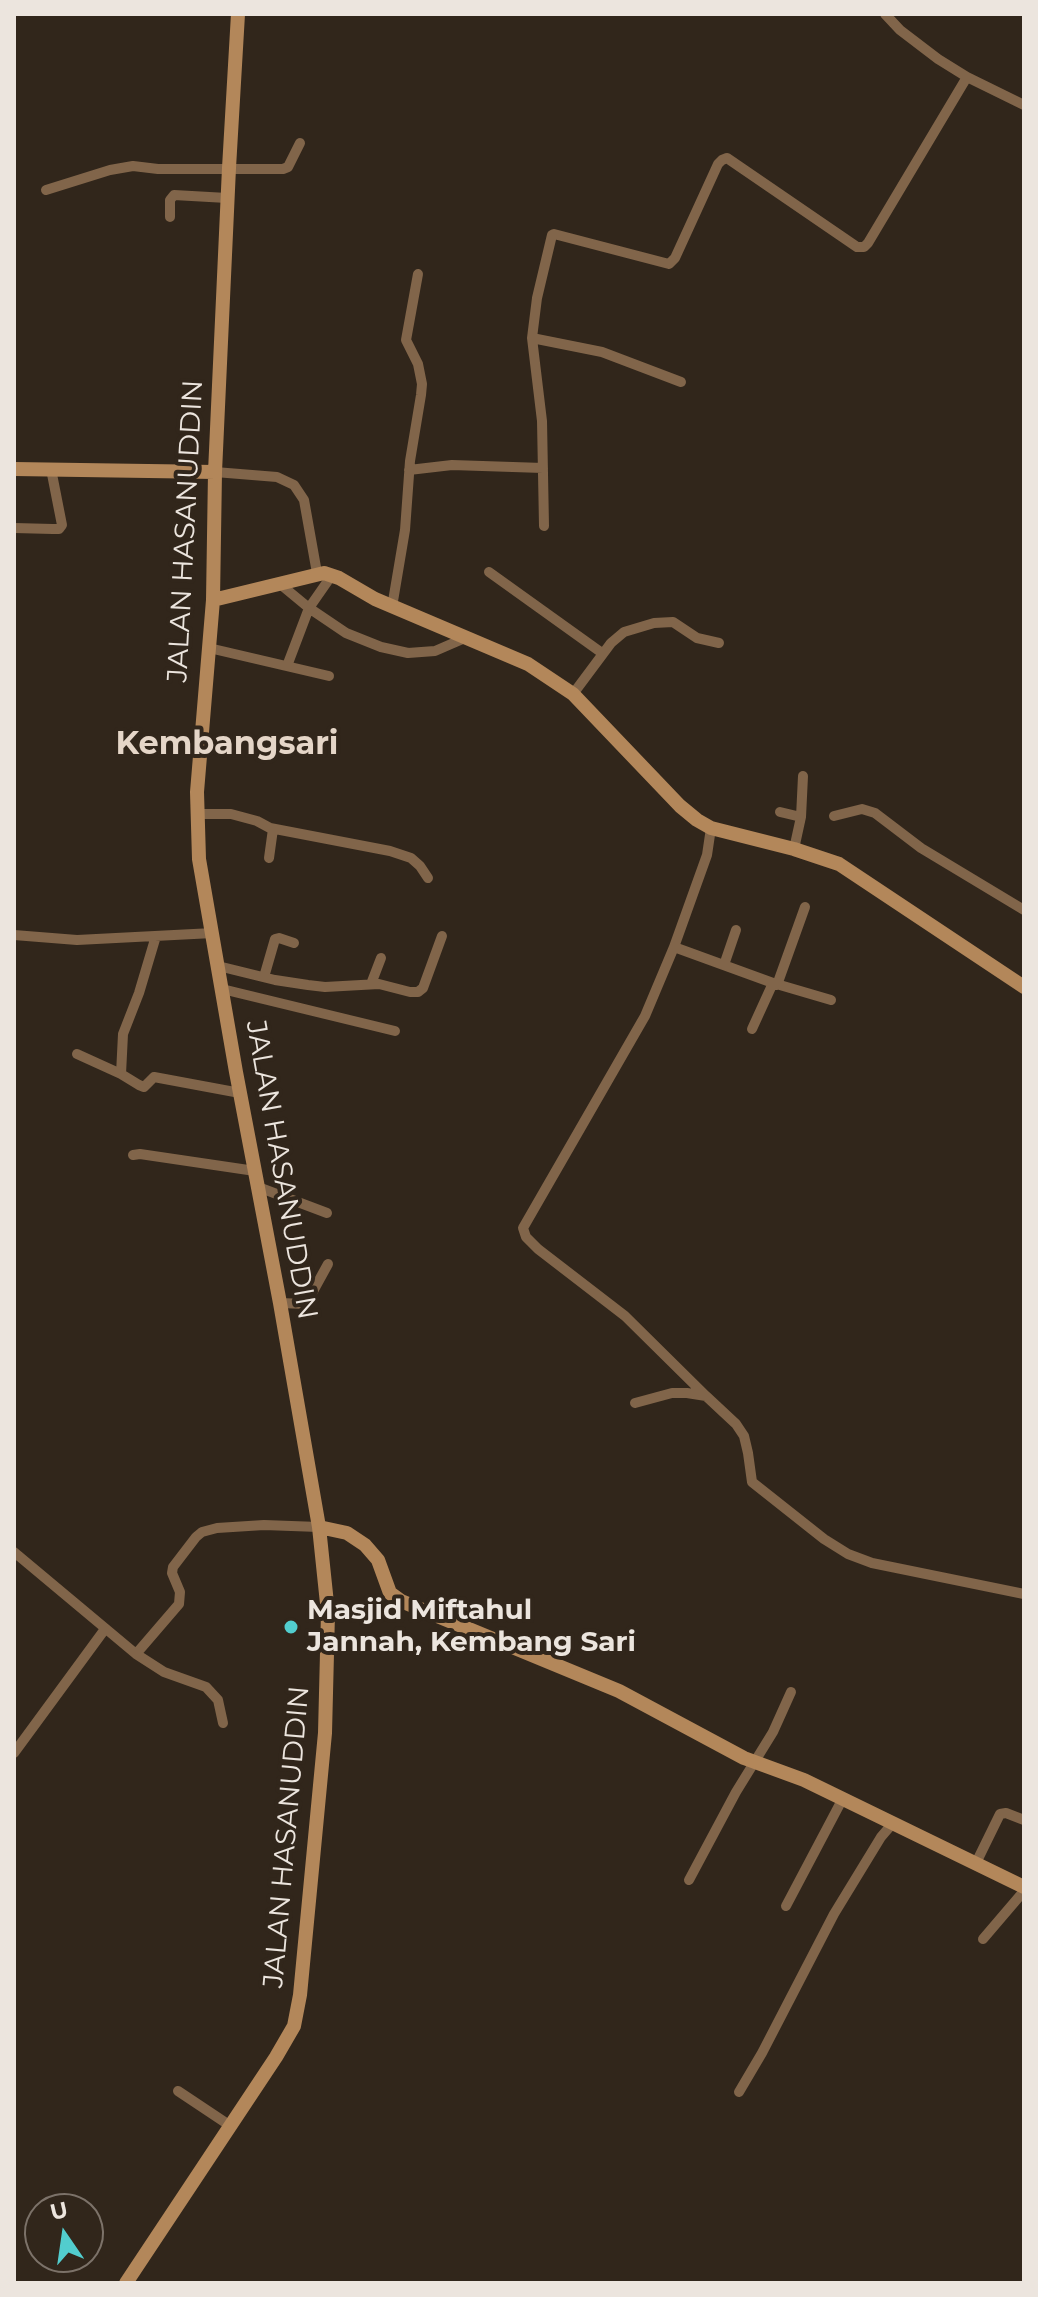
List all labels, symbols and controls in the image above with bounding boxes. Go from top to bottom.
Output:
street label: JALAN HASANUDDIN [161,379,211,683]
district label: Kembangsari [116,726,338,764]
street label: JALAN HASANUDDIN [238,1018,324,1322]
place label: Masjid Miftahul Jannah, Kembang Sari [307,1594,636,1660]
marker: Masjid Miftahul Jannah, Kembang Sari [282,1618,300,1636]
street label: JALAN HASANUDDIN [257,1685,317,1989]
north arrow [24,2193,104,2273]
text: U [47,2196,70,2226]

